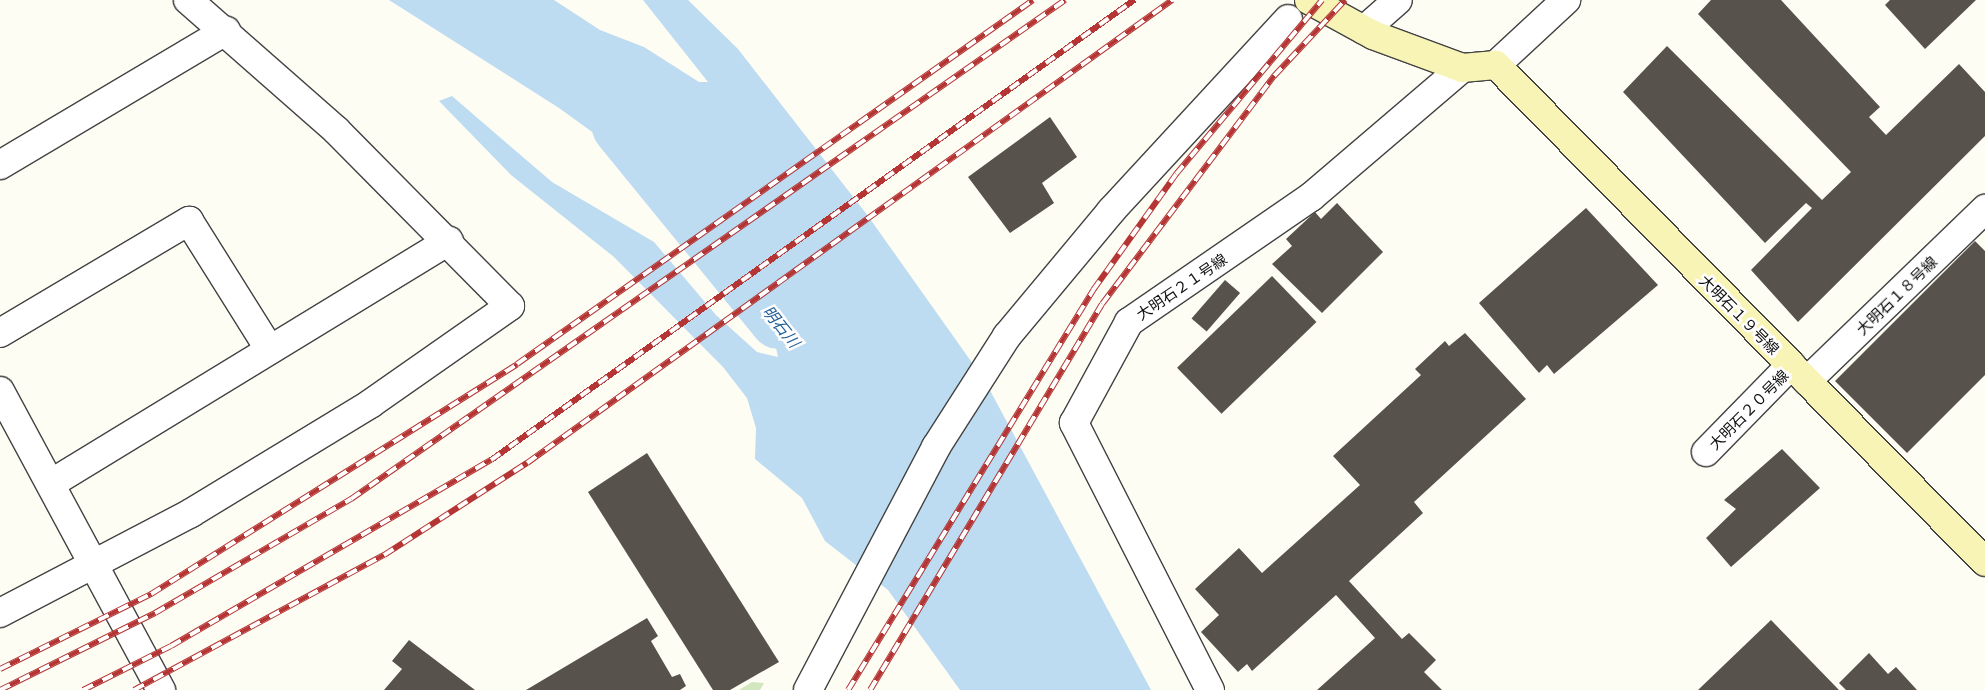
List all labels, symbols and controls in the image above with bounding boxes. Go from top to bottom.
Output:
street label: 大明石２１号線 [1132,249,1230,323]
street label: 大明石１８号線 [1852,252,1940,338]
street label: 大明石１９号線 [1697,271,1783,357]
water label: 明石川 [759,301,805,351]
street label: 大明石２０号線 [1705,366,1791,452]

